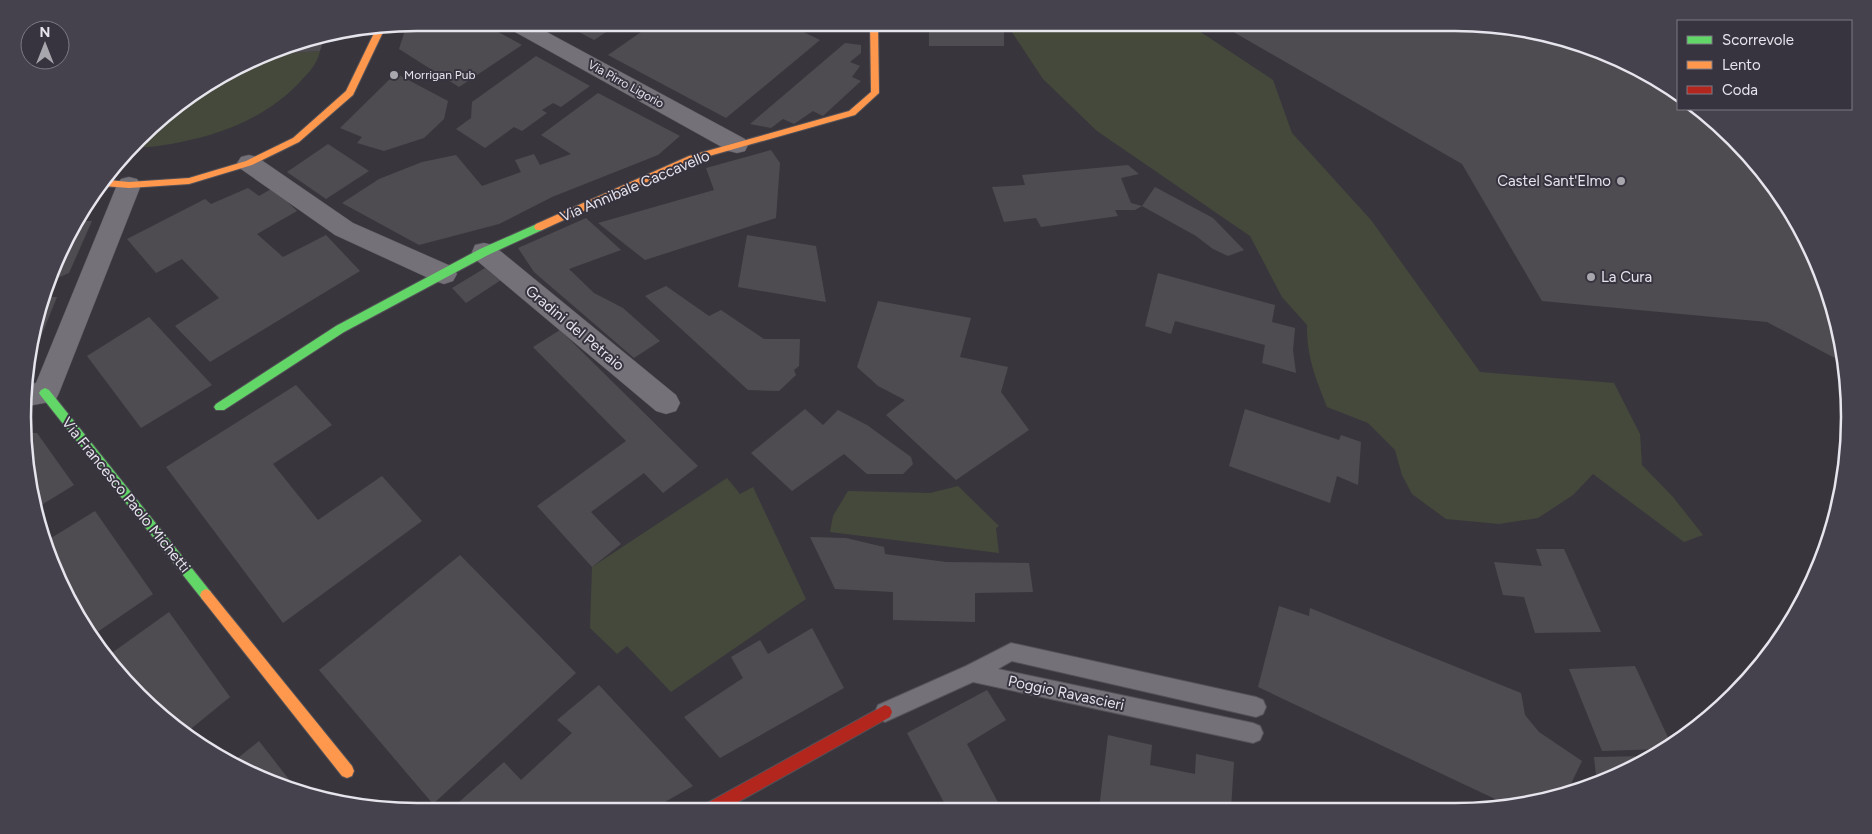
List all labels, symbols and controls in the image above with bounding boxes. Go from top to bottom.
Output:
north arrow [20,20,70,70]
legend [1677,20,1852,110]
text: N [40,24,50,41]
text: Scorrevole [1722,31,1794,49]
text: Lento [1722,56,1761,74]
street label: Via Pirro Ligorio [586,57,667,111]
place label: Morrigan Pub [404,68,475,82]
marker: Morrigan Pub [388,69,400,81]
text: Coda [1722,81,1758,99]
street label: Via Annibale Caccavello [558,146,713,226]
place label: Castel Sant'Elmo [1497,172,1611,190]
marker: Castel Sant'Elmo [1615,175,1627,187]
place label: La Cura [1601,268,1652,286]
marker: La Cura [1585,271,1597,283]
street label: Gradini del Petraio [522,281,628,375]
street label: Via Francesco Paolo Michetti [58,414,194,576]
street label: Poggio Ravascieri [1006,672,1126,714]

